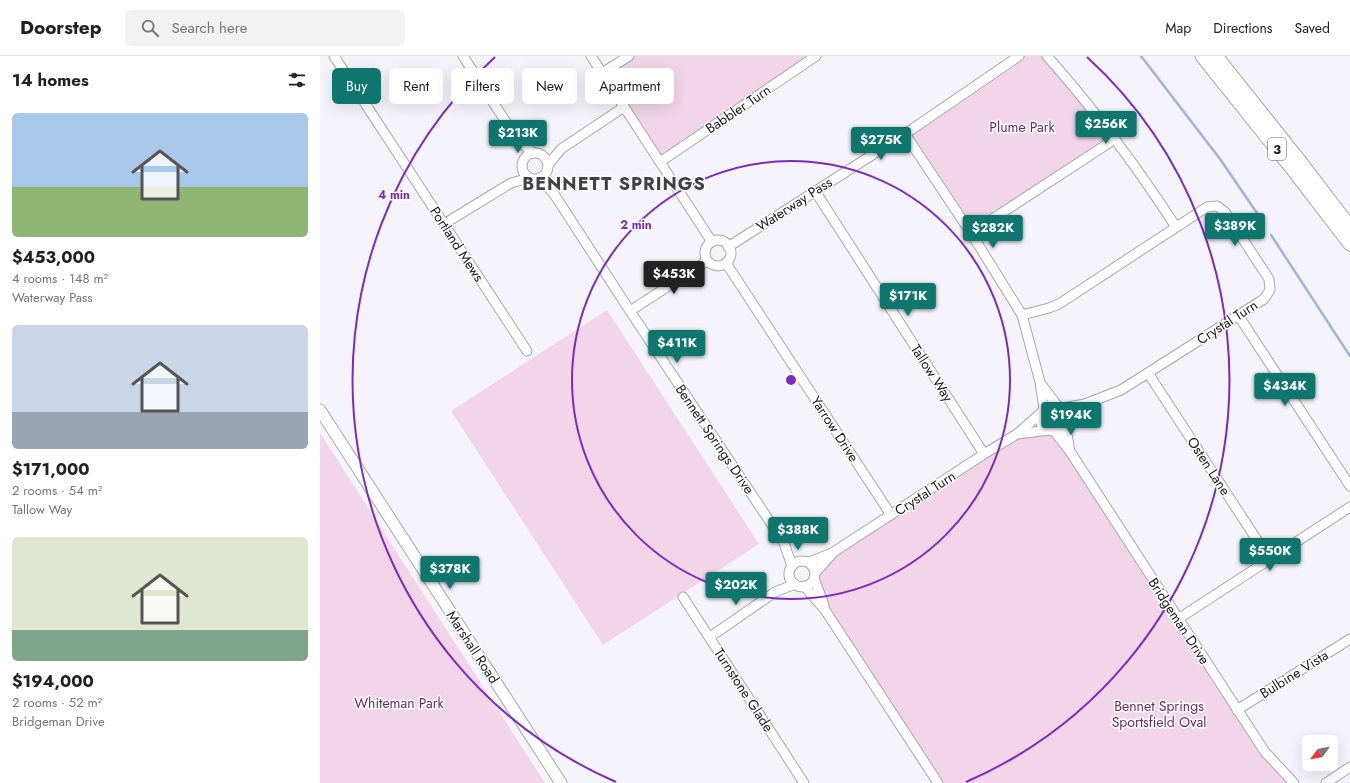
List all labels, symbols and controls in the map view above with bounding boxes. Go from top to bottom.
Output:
search box [125,10,405,46]
text: Doorstep [20,14,101,41]
icon: search [139,17,161,39]
text: Search here [171,17,247,39]
text: Map [1165,18,1191,38]
text: Directions [1213,18,1273,38]
text: Saved [1295,18,1330,38]
text: 14 homes [12,68,89,92]
chip: Buy [332,68,381,104]
chip: Rent [389,68,443,104]
chip: Filters [451,68,514,104]
chip: New [522,68,577,104]
chip: Apartment [585,68,674,104]
icon: filters [286,69,308,91]
street label: Babbler Turn [701,80,775,138]
pin: $256K [1078,111,1134,145]
text: $256K [1085,114,1127,133]
park label: Plume Park [989,117,1056,137]
pin: $213K [490,120,546,154]
text: $213K [498,123,538,142]
pin: $275K [853,127,909,161]
text: $275K [860,130,902,149]
road number: 3 [1268,138,1286,160]
icon: home [124,139,196,211]
district label: BENNETT SPRINGS [522,171,706,197]
street label: Waterway Pass [752,172,836,236]
text: 4 min [378,186,410,204]
street label: Portland Mews [425,202,489,286]
pin: $389K [1207,213,1263,247]
pin: $282K [965,215,1021,249]
text: 2 min [620,216,652,234]
text: $389K [1214,216,1256,235]
text: $282K [972,218,1014,237]
text: $453,000 [12,245,95,269]
pin: $453K [646,261,702,295]
text: $453K [653,264,695,283]
text: 4 rooms · 148 m² [12,269,108,288]
pin: $171K [880,283,936,317]
text: $171K [889,286,927,305]
text: Waterway Pass [12,288,93,307]
street label: Crystal Turn [1193,295,1261,349]
pin: $411K [649,330,705,364]
text: $411K [657,333,697,352]
street label: Tallow Way [906,340,958,406]
icon: home [124,351,196,423]
centre of rings [784,373,798,387]
pin: $434K [1257,373,1313,407]
text: $434K [1263,376,1307,395]
street label: Bennett Springs Drive [671,380,759,498]
street label: Yarrow Drive [806,392,864,466]
pin: $194K [1043,402,1099,436]
text: $194K [1050,405,1092,424]
street label: Osten Lane [1183,433,1235,499]
text: $171,000 [12,457,89,481]
street label: Crystal Turn [891,466,959,520]
text: 2 rooms · 54 m² [12,481,102,500]
text: Tallow Way [12,500,72,519]
pin: $388K [770,517,826,551]
text: $388K [777,520,819,539]
pin: $550K [1242,538,1298,572]
text: $550K [1249,541,1291,560]
pin: $378K [422,556,478,590]
text: $378K [429,559,471,578]
icon: home [124,563,196,635]
pin: $202K [708,572,764,606]
street label: Bridgeman Drive [1143,574,1215,668]
text: $202K [715,575,757,594]
street label: Marshall Road [442,607,504,687]
street label: Turnstone Glade [709,644,779,736]
street label: Bulbine Vista [1256,645,1332,703]
text: $194,000 [12,669,94,693]
text: 2 rooms · 52 m² [12,693,102,712]
park label: Whiteman Park [354,693,445,713]
park label: Bennet Springs Sportsfield Oval [1112,696,1206,732]
text: Bridgeman Drive [12,712,105,731]
north arrow [1302,735,1338,771]
map controls [1302,735,1338,771]

